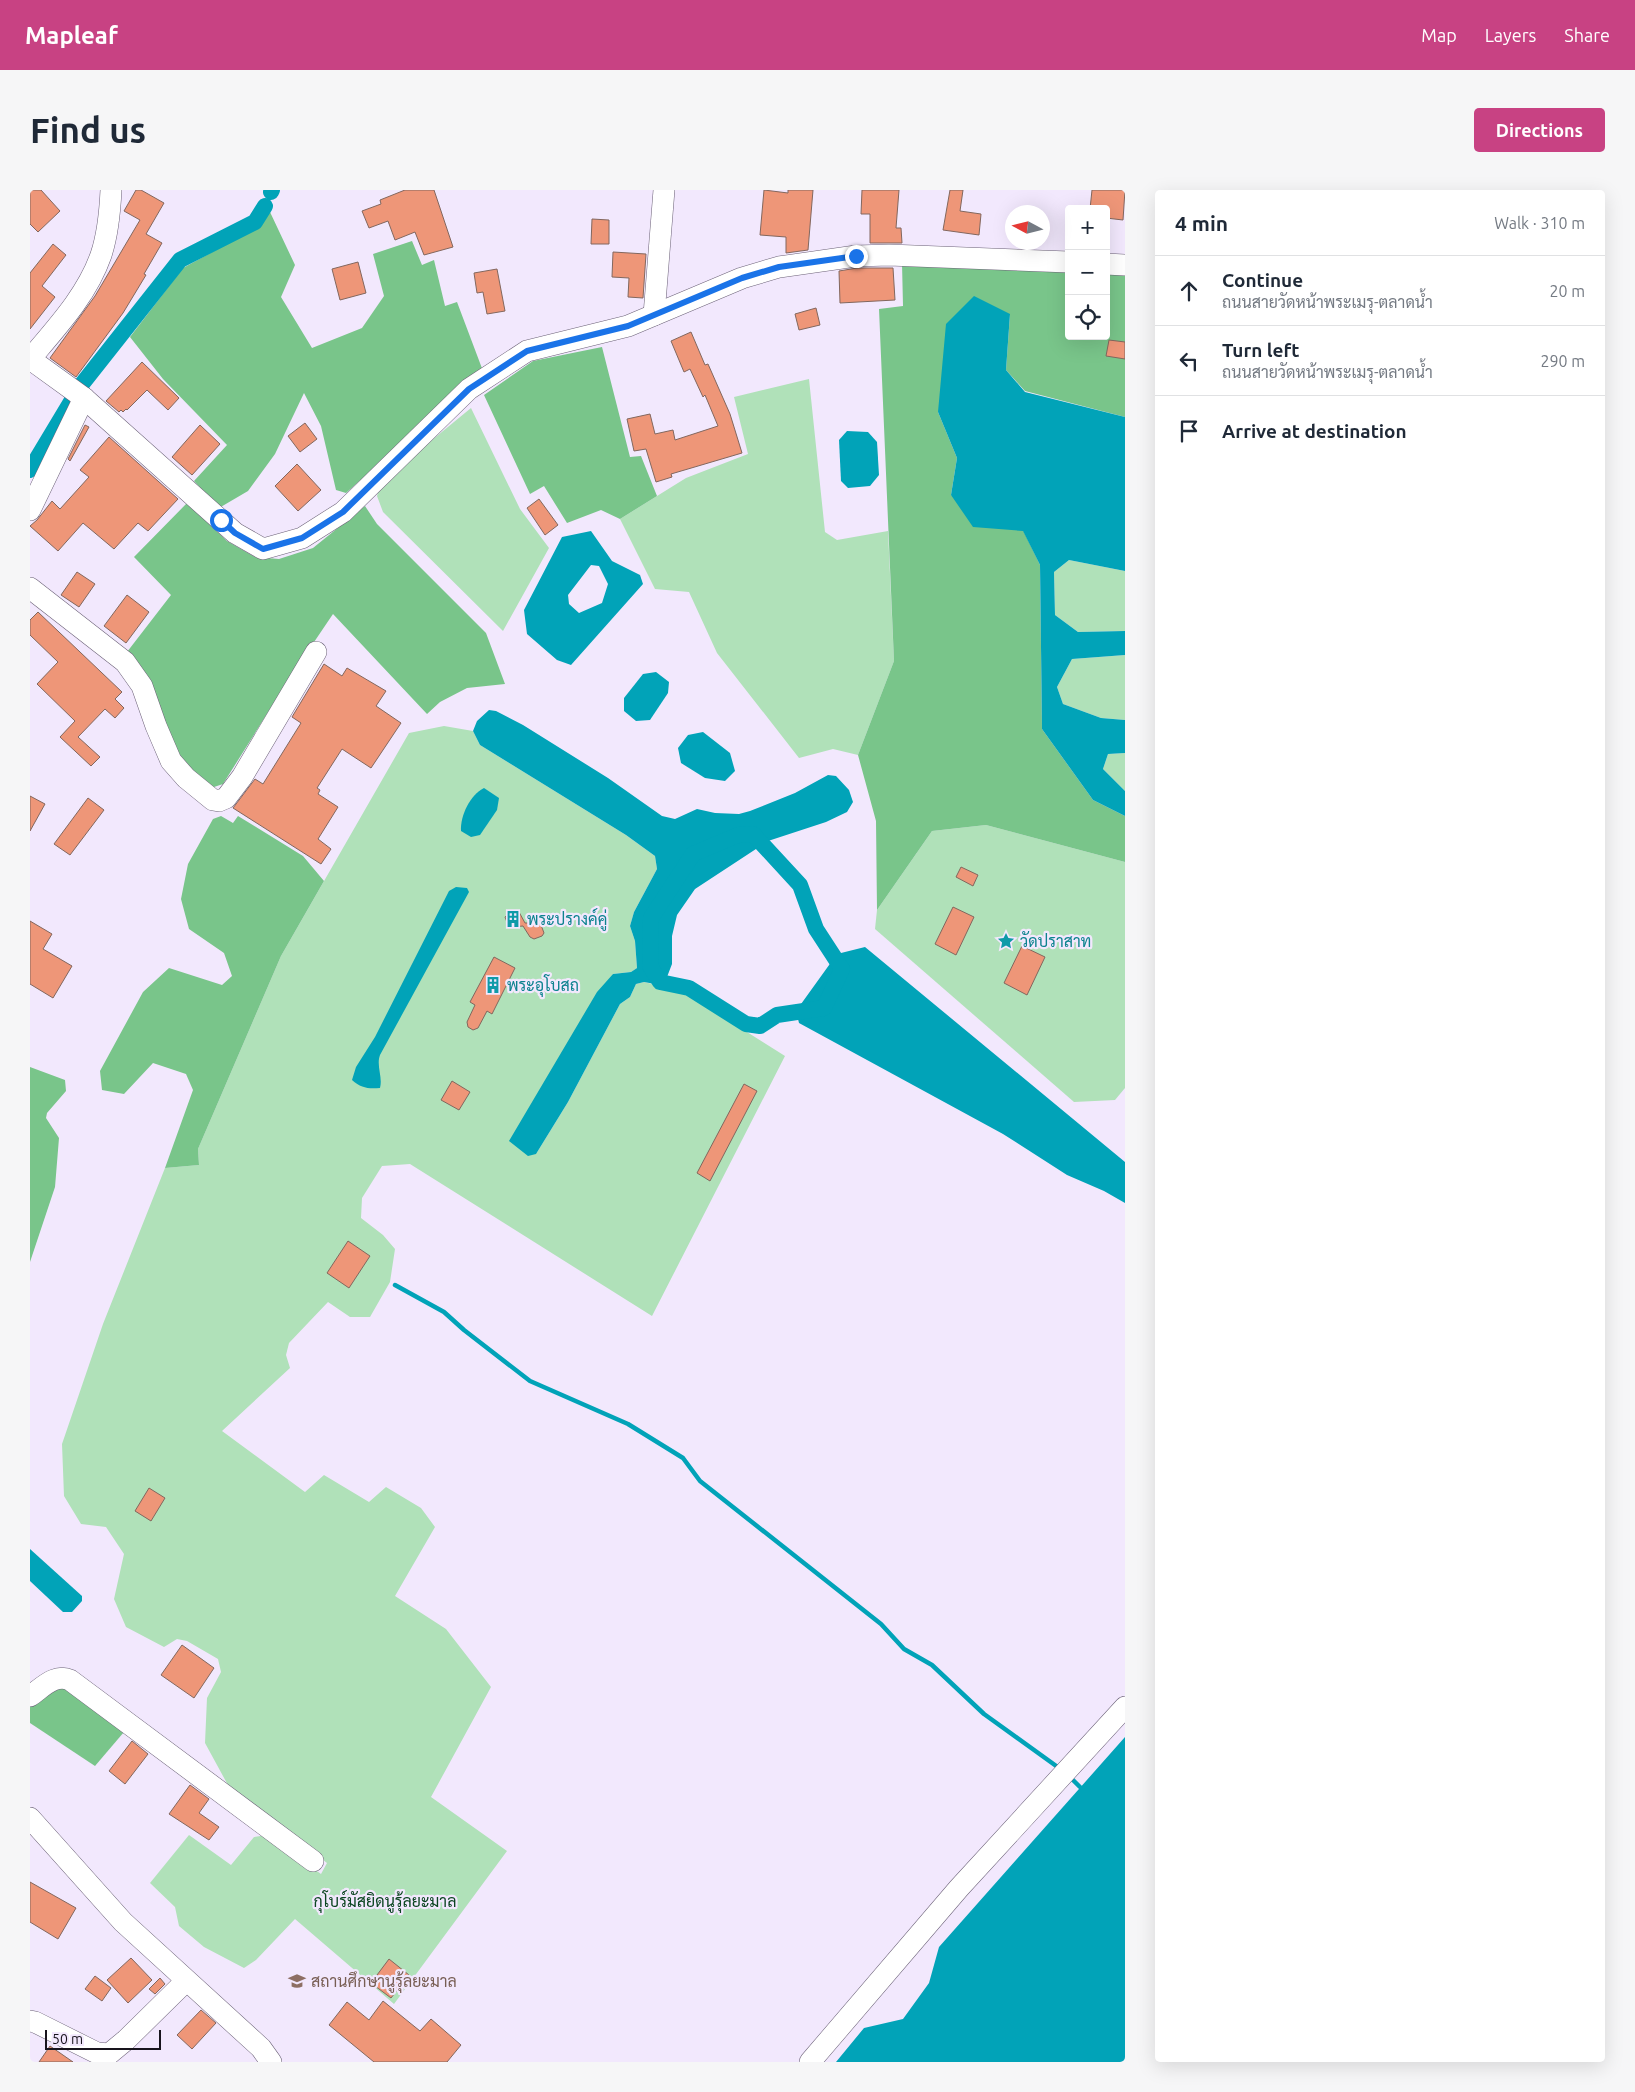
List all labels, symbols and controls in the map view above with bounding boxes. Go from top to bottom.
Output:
text: Mapleaf [25,22,118,49]
text: Map [1421,25,1457,45]
text: Layers [1485,25,1536,45]
text: Share [1564,25,1610,45]
button: Directions [1474,108,1605,152]
text: Find us [30,110,146,150]
north arrow [1005,205,1050,250]
map controls [1065,205,1110,340]
button: + [1065,205,1110,250]
text: 4 min [1175,211,1228,235]
text: Walk · 310 m [1494,214,1585,232]
route end [845,245,868,268]
button: − [1065,250,1110,295]
text: Continue [1222,269,1303,291]
icon: ahead [1175,277,1203,305]
text: 20 m [1549,282,1585,300]
text: ถนนสายวัดหน้าพระเมรุ-ตลาดน้ำ [1222,293,1433,311]
button: locate [1065,295,1110,340]
text: Turn left [1222,339,1300,361]
icon: left [1175,347,1203,375]
text: 290 m [1540,352,1585,370]
text: ถนนสายวัดหน้าพระเมรุ-ตลาดน้ำ [1222,363,1433,381]
icon: arrive [1175,417,1203,445]
text: Arrive at destination [1222,420,1407,442]
route start [210,509,233,532]
place label: พระปรางค์คู่ [527,907,607,931]
building icon: พระปรางค์คู่ [503,909,523,929]
place icon: วัดปราสาท [996,931,1016,951]
place label: วัดปราสาท [1020,931,1091,950]
place label: พระอุโบสถ [507,974,579,997]
building icon: พระอุโบสถ [483,975,503,995]
park label: กุโบร์มัสยิดนูรุ้ลยะมาล [314,1889,456,1913]
school or university icon: สถานศึกษานูรุ้ลยะมาล [287,1971,307,1991]
place label: สถานศึกษานูรุ้ลยะมาล [311,1971,457,1993]
scale bar [45,2027,161,2050]
text: 50 m [52,2031,83,2047]

